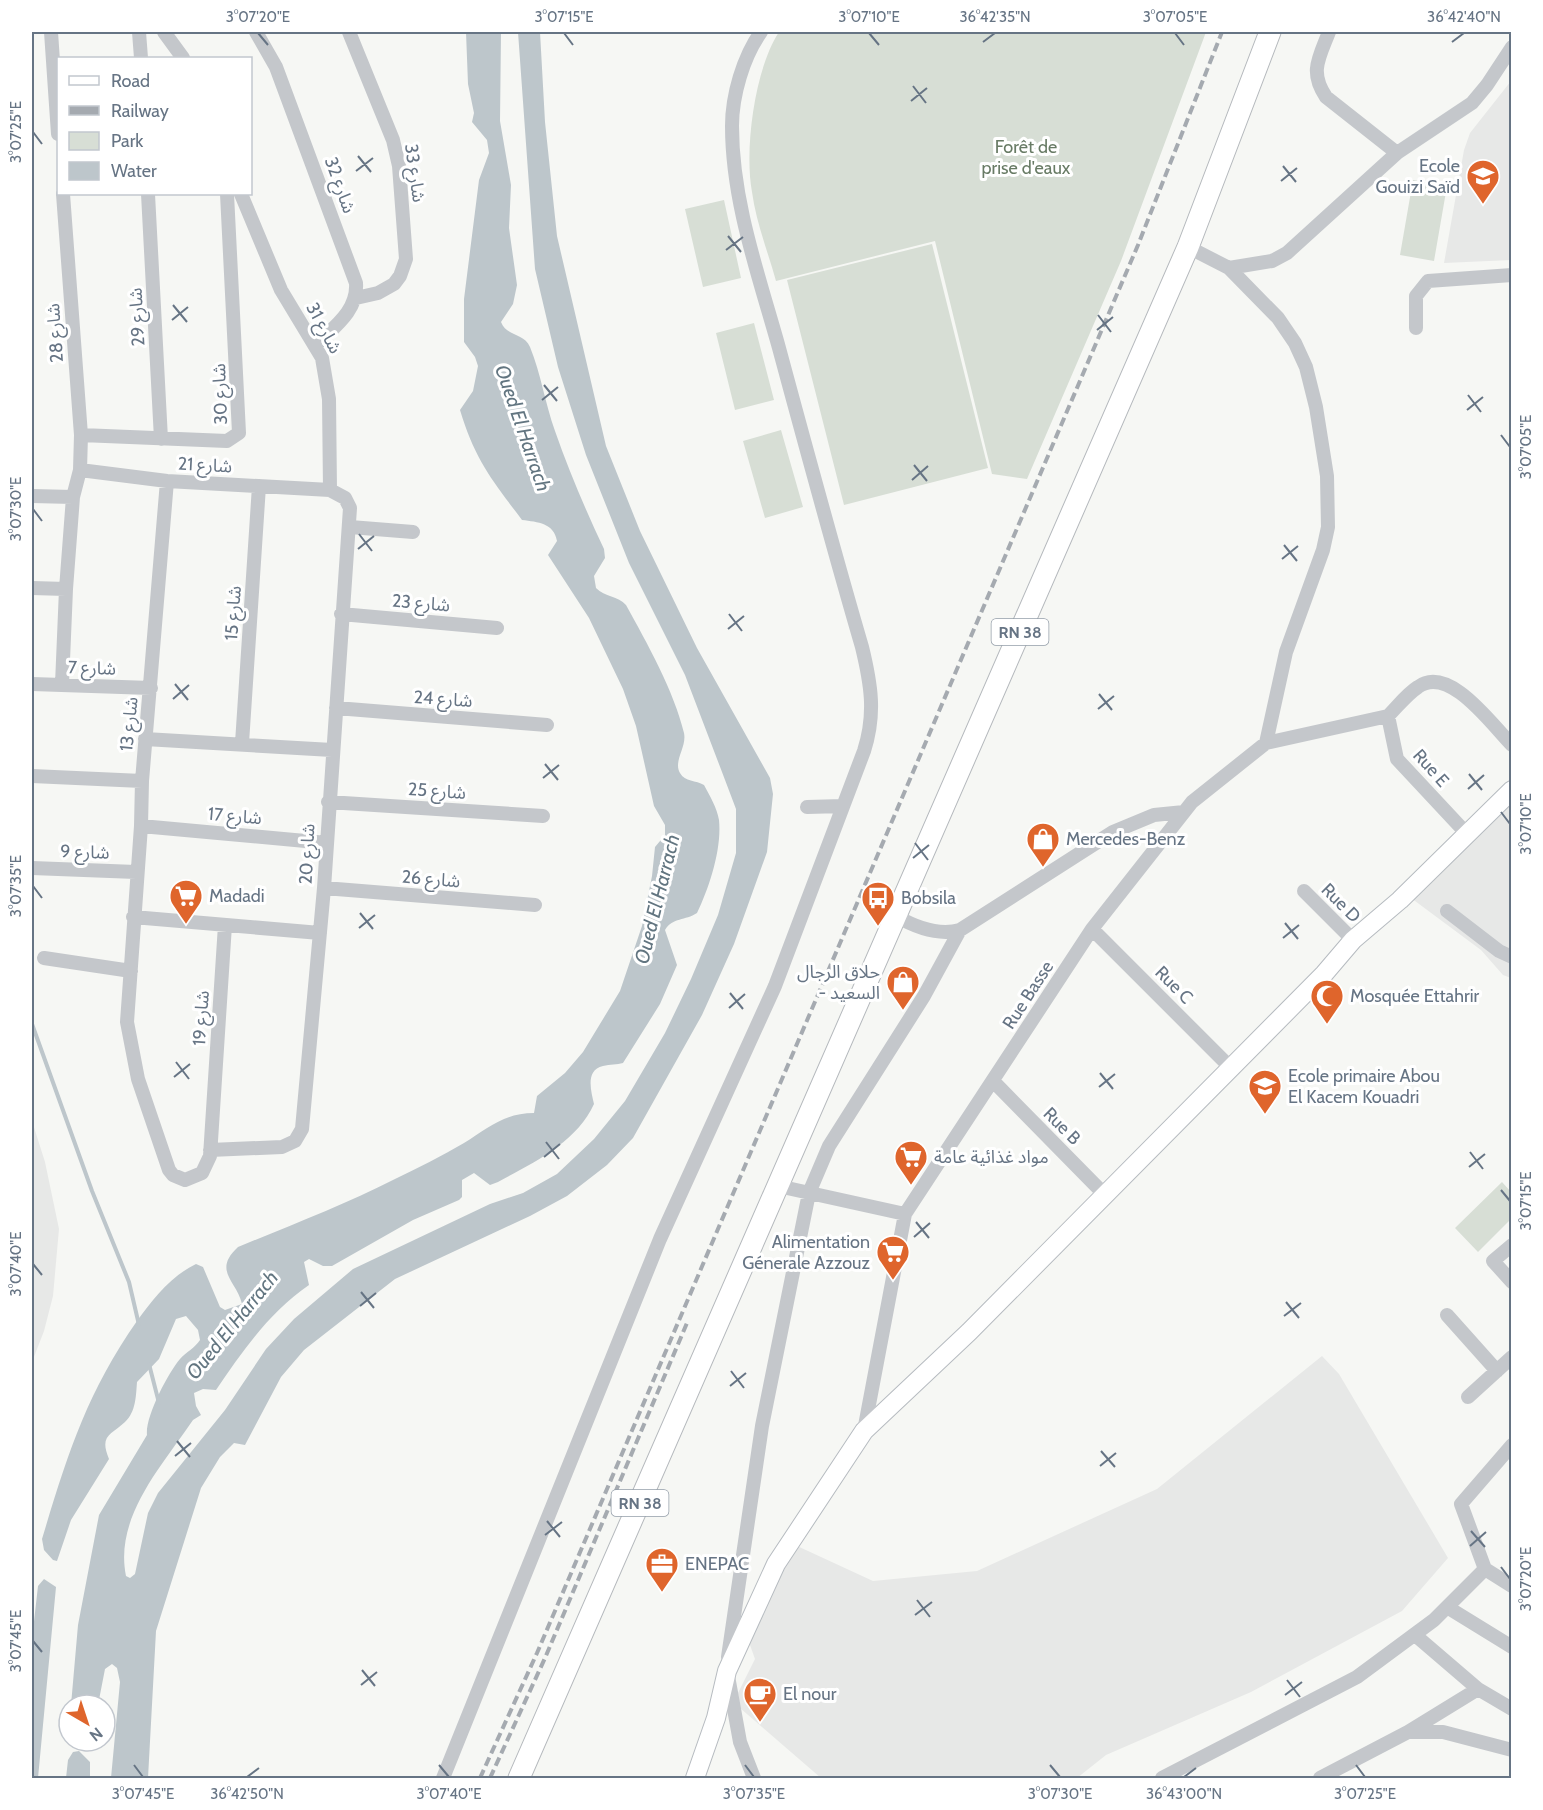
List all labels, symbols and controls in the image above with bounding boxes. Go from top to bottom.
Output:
text: 3°07'20"E [226,8,290,26]
text: 3°07'15"E [534,8,594,26]
text: 3°07'10"E [838,8,900,26]
text: 36°42'35"N [959,8,1031,26]
text: 3°07'05"E [1143,8,1207,26]
text: 36°42'40"N [1427,8,1501,26]
legend [57,57,252,195]
text: Road [111,70,150,92]
text: Railway [111,100,169,122]
text: 3°07'25"E [7,101,25,163]
text: Park [111,130,144,152]
park label: Forêt de prise d'eaux [982,136,1071,179]
street label: شارع 33 [397,142,430,204]
street label: شارع 32 [317,154,360,217]
place label: Ecole Gouizi Saïd [1376,155,1460,198]
school or university icon: Ecole Gouizi Saïd [1465,158,1501,205]
text: Water [111,160,157,182]
street label: شارع 29 [124,287,153,347]
street label: شارع 31 [299,299,347,359]
street label: شارع 28 [42,302,71,363]
water label: Oued El Harrach [490,362,556,494]
street label: شارع 30 [208,363,235,425]
text: 3°07'05"E [1517,415,1535,479]
street label: شارع 21 [177,453,233,480]
text: 3°07'30"E [7,477,25,541]
street label: شارع 15 [220,585,249,641]
street label: شارع 23 [391,590,451,619]
road number: RN 38 [992,619,1048,645]
street label: شارع 7 [67,656,116,683]
street label: شارع 24 [413,686,473,715]
street label: شارع 13 [115,696,146,753]
street label: Rue E [1408,745,1454,791]
street label: شارع 25 [407,778,467,807]
text: 3°07'10"E [1517,793,1535,855]
street label: شارع 17 [207,803,263,832]
shop icon: Mercedes-Benz [1025,821,1061,868]
street label: شارع 20 [294,823,323,885]
place label: Mercedes-Benz [1066,828,1186,850]
water label: Oued El Harrach [629,832,685,966]
street label: شارع 9 [60,840,110,867]
text: 3°07'35"E [7,855,25,917]
street label: شارع 26 [400,865,461,896]
supermarket icon: Madadi [168,878,204,925]
street label: Rue D [1317,879,1365,927]
bus stop icon: Bobsila [860,880,896,927]
place label: Madadi [209,885,265,907]
place label: Bobsila [901,887,956,909]
street label: Rue Basse [998,957,1058,1033]
place label: حلاق الرجال - السعيد [797,961,880,1004]
street label: Rue C [1151,962,1197,1008]
shop icon: حلاق الرجال - السعيد [885,964,921,1011]
mosque icon: Mosquée Ettahrir [1309,978,1345,1025]
place label: Mosquée Ettahrir [1350,985,1479,1007]
street label: شارع 19 [188,990,217,1047]
place label: Ecole primaire Abou El Kacem Kouadri [1288,1065,1440,1108]
school or university icon: Ecole primaire Abou El Kacem Kouadri [1247,1068,1283,1115]
street label: Rue B [1039,1103,1086,1150]
supermarket icon: مواد غذائية عامة [893,1139,929,1186]
place label: مواد غذائية عامة [934,1146,1049,1168]
text: 3°07'15"E [1517,1171,1535,1231]
place label: Alimentation Génerale Azzouz [742,1231,871,1274]
text: 3°07'40"E [7,1232,25,1296]
supermarket icon: Alimentation Génerale Azzouz [875,1234,911,1281]
water label: Oued El Harrach [181,1266,283,1384]
road number: RN 38 [612,1490,668,1516]
office icon: ENEPAC [644,1546,680,1593]
text: 3°07'20"E [1517,1547,1535,1611]
place label: ENEPAC [685,1553,749,1575]
text: 3°07'45"E [7,1610,25,1672]
cafe icon: El nour [742,1676,778,1723]
place label: El nour [783,1683,837,1705]
north arrow [57,1693,117,1753]
text: N [86,1723,106,1745]
text: 3°07'45"E [112,1785,174,1803]
text: 36°42'50"N [210,1785,284,1803]
text: 3°07'40"E [417,1785,481,1803]
text: 3°07'35"E [723,1785,785,1803]
text: 3°07'30"E [1028,1785,1092,1803]
text: 36°43'00"N [1146,1785,1222,1803]
text: 3°07'25"E [1334,1785,1396,1803]

